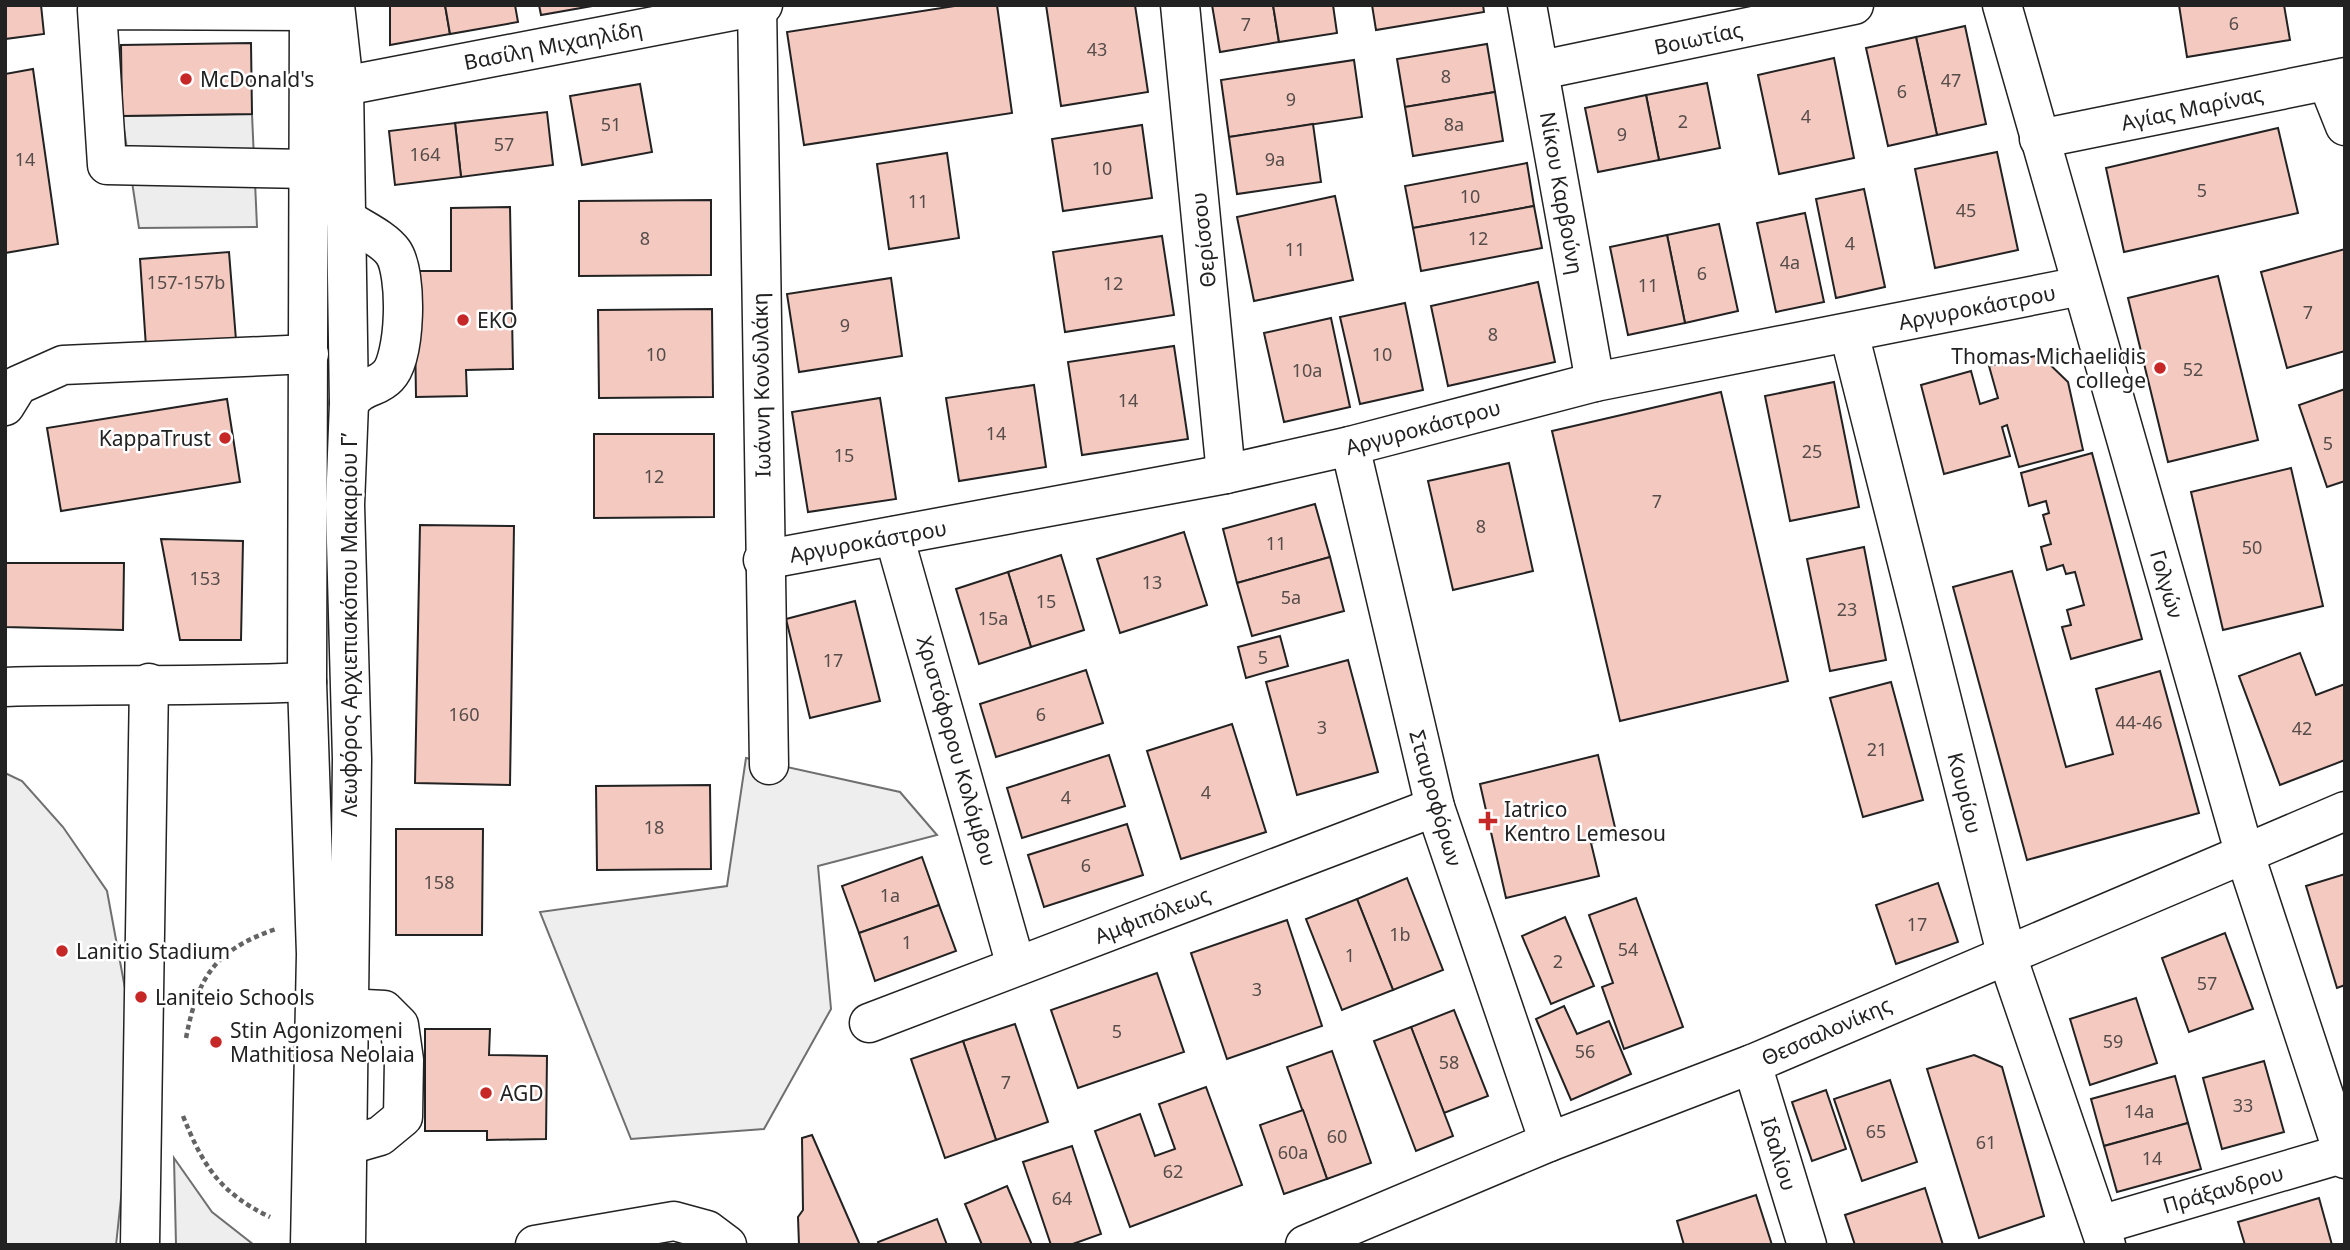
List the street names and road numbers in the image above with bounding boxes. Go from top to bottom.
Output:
street label: Βασίλη Μιχαηλίδη [461,14,645,76]
street label: Βοιωτίας [1651,15,1745,61]
street label: Αγίας Μαρίνας [2118,79,2266,137]
street label: Νίκου Καρβούνη [1534,109,1590,277]
street label: Θερίσσου [1184,191,1222,289]
street label: Αργυροκάστρου [1896,278,2058,336]
street label: Ιωάννη Κονδυλάκη [745,292,777,478]
street label: Αργυροκάστρου [1342,393,1504,461]
street label: Λεωφόρος Αρχιεπισκόπου Μακαρίου Γ’ [335,433,363,817]
street label: Αργυροκάστρου [787,513,949,569]
street label: Γολγών [2144,547,2190,621]
street label: Χριστόφορου Κολόμβου [911,633,1003,869]
street label: Σταυροφόρων [1403,727,1469,869]
street label: Κουρίου [1941,749,1989,837]
street label: Αμφιπόλεως [1090,880,1214,950]
street label: Θεσσαλονίκης [1757,990,1895,1072]
street label: Ιδαλίου [1755,1114,1803,1194]
street label: Πράξανδρου [2159,1158,2287,1220]

